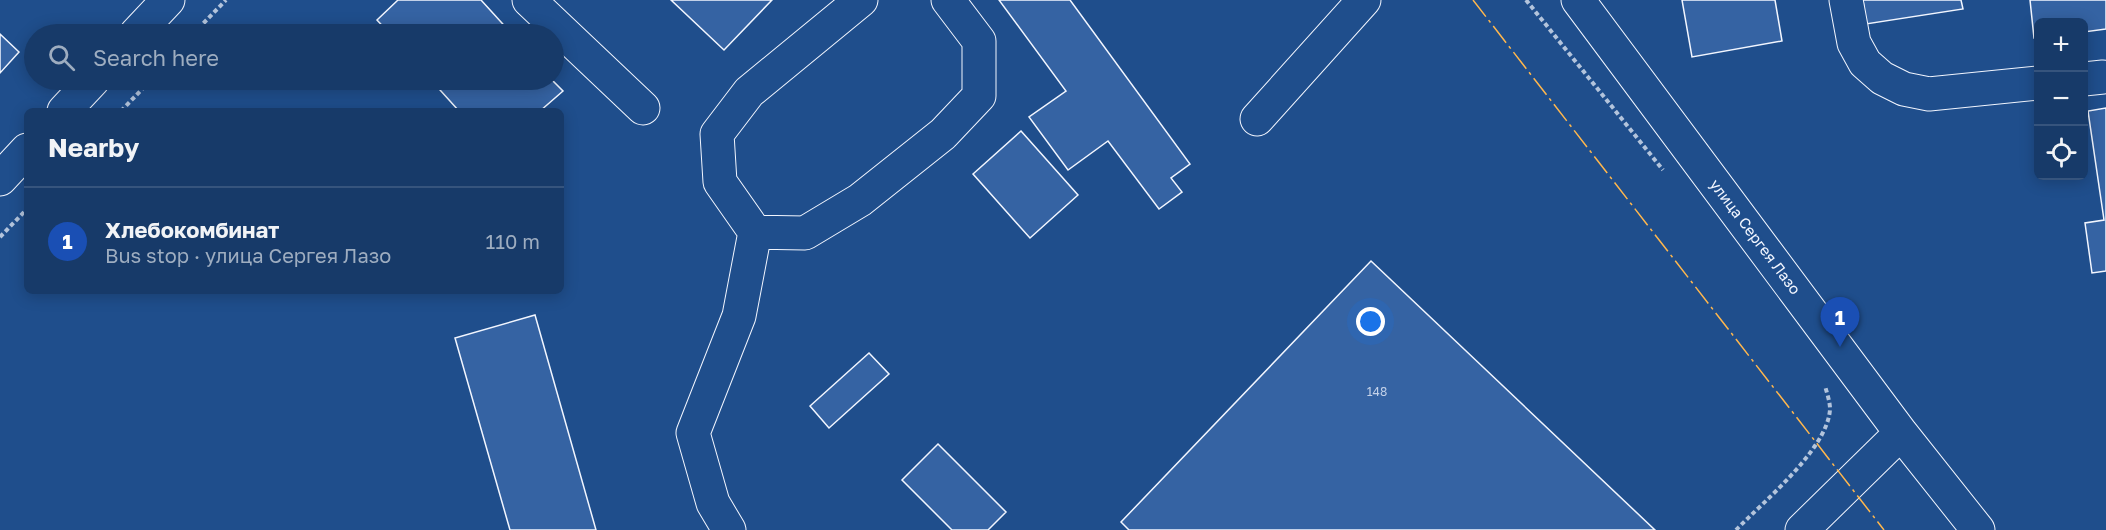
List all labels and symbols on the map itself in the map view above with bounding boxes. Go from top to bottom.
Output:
street label: улица Сергея Лазо [1707,175,1805,298]
pin: 1 [1820,298,1860,347]
your location [1356,307,1385,336]
house number: 148 [1367,384,1387,399]

